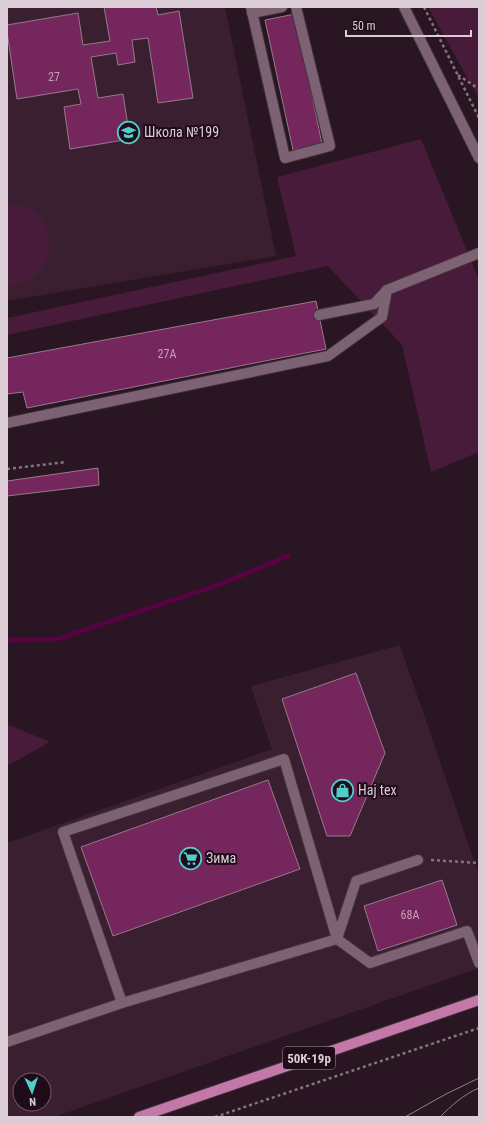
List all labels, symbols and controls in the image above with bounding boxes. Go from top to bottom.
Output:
scale bar [346,12,471,38]
text: 50 m [352,19,376,33]
house number: 27 [48,70,60,84]
school or university icon: Школа №199 [116,119,142,145]
place label: Школа №199 [144,124,219,140]
house number: 27А [158,347,176,361]
shop icon: Haj tex [330,777,356,803]
place label: Haj tex [358,782,397,798]
supermarket icon: Зима [177,845,203,871]
place label: Зима [206,850,236,866]
house number: 68А [401,908,419,922]
road number: 50К-19р [283,1047,335,1069]
north arrow [12,1072,52,1112]
text: N [29,1095,36,1108]

